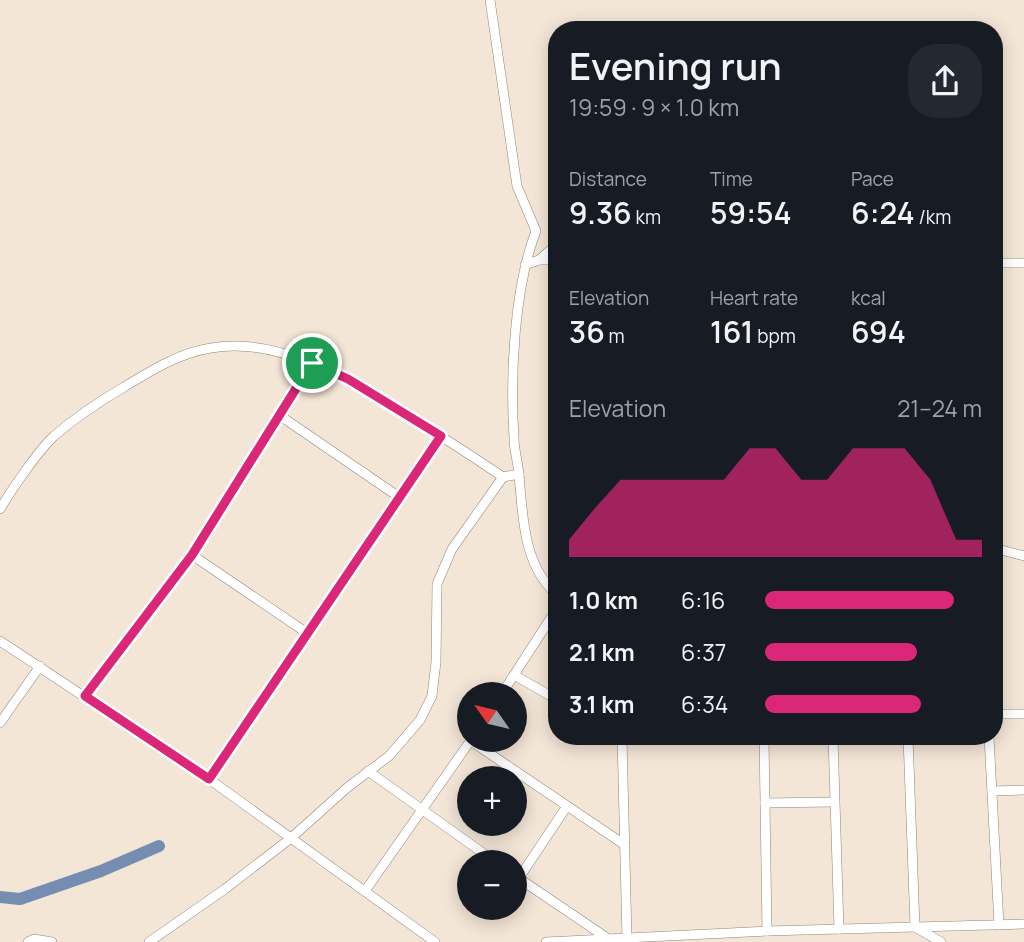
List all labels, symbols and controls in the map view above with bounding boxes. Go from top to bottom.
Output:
text: Evening run [569,39,782,91]
button: share [908,44,982,118]
text: 19:59 · 9 × 1.0 km [569,91,739,123]
text: Distance [569,166,647,192]
text: Time [710,166,753,192]
text: Pace [851,166,894,192]
text: 9.36 [569,192,632,233]
text: 59:54 [710,192,792,233]
text: 6:24 [851,192,915,233]
text: km [632,204,661,230]
text: /km [915,204,951,230]
text: Elevation [569,285,649,311]
text: Heart rate [710,285,798,311]
text: kcal [851,285,886,311]
text: 36 [569,311,605,352]
text: 161 [710,311,754,352]
text: 694 [851,311,906,352]
text: m [605,323,625,349]
text: bpm [754,323,796,349]
pin [282,333,342,393]
icon: arrive [293,344,331,382]
text: Elevation [569,392,666,424]
text: 21–24 m [897,392,982,424]
text: 1.0 km [569,584,638,616]
text: 6:16 [681,584,725,616]
text: 2.1 km [569,636,635,668]
text: 6:37 [681,636,726,668]
north arrow [457,682,527,752]
map controls [457,682,527,920]
text: 3.1 km [569,688,634,720]
text: 6:34 [681,688,728,720]
button: + [457,766,527,836]
button: − [457,850,527,920]

